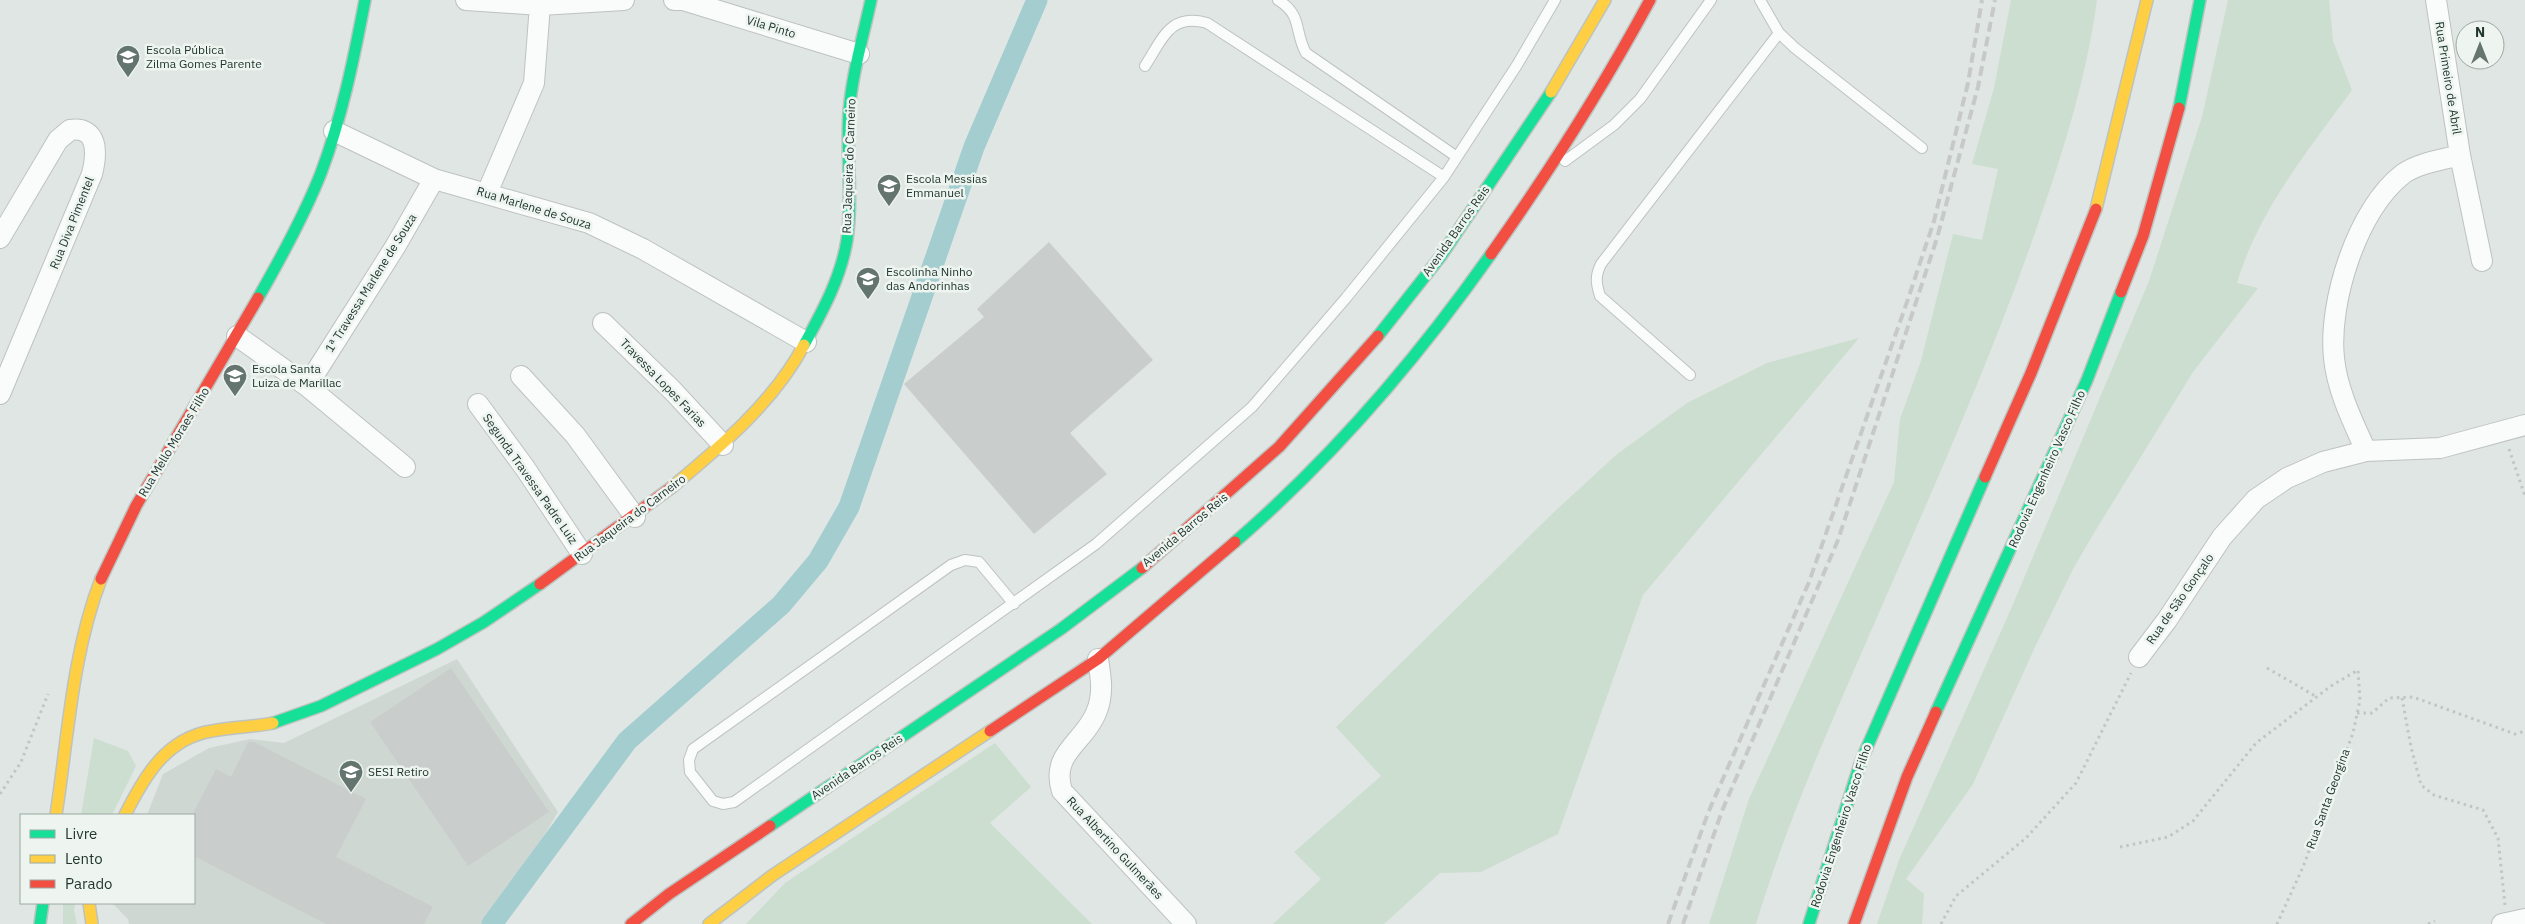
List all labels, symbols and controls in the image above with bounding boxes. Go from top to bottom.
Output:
street label: Vila Pinto [745,12,798,41]
street label: Rua Primeiro de Abril [2432,20,2465,135]
north arrow [2455,20,2505,70]
text: N [2475,23,2485,41]
place label: Escola Pública Zilma Gomes Parente [146,42,262,71]
school or university icon: Escola Pública Zilma Gomes Parente [115,44,141,78]
street label: Rua Jaqueira do Carneiro [839,98,858,234]
place label: Escola Messias Emmanuel [906,171,987,200]
school or university icon: Escola Messias Emmanuel [876,173,902,207]
street label: Rua Diva Pimentel [46,175,97,271]
street label: Avenida Barros Reis [1419,182,1493,279]
street label: Rua Marlene de Souza [475,183,594,232]
street label: 1ª Travessa Marlene de Souza [322,210,420,355]
place label: Escolinha Ninho das Andorinhas [886,264,973,293]
school or university icon: Escolinha Ninho das Andorinhas [855,266,881,300]
street label: Travessa Lopes Farias [617,335,710,430]
place label: Escola Santa Luiza de Marillac [252,361,341,390]
school or university icon: Escola Santa Luiza de Marillac [222,363,248,397]
street label: Rua Mello Moraes Filho [135,384,212,499]
street label: Rodovia Engenheiro Vasco Filho [2005,387,2088,550]
street label: Segunda Travessa Padre Luiz [480,411,581,547]
street label: Rua Jaqueira do Carneiro [571,471,689,564]
street label: Avenida Barros Reis [1139,489,1231,570]
street label: Rua de São Gonçalo [2143,550,2217,647]
street label: Avenida Barros Reis [808,730,905,803]
street label: Rodovia Engenheiro Vasco Filho [1807,742,1874,909]
street label: Rua Santa Georgina [2302,746,2353,851]
school or university icon: SESI Retiro [338,759,364,793]
place label: SESI Retiro [368,764,429,779]
street label: Rua Albertino Gulmerães [1064,793,1167,902]
legend [20,814,195,904]
text: Livre [65,824,97,843]
text: Lento [65,849,103,868]
text: Parado [65,874,113,893]

